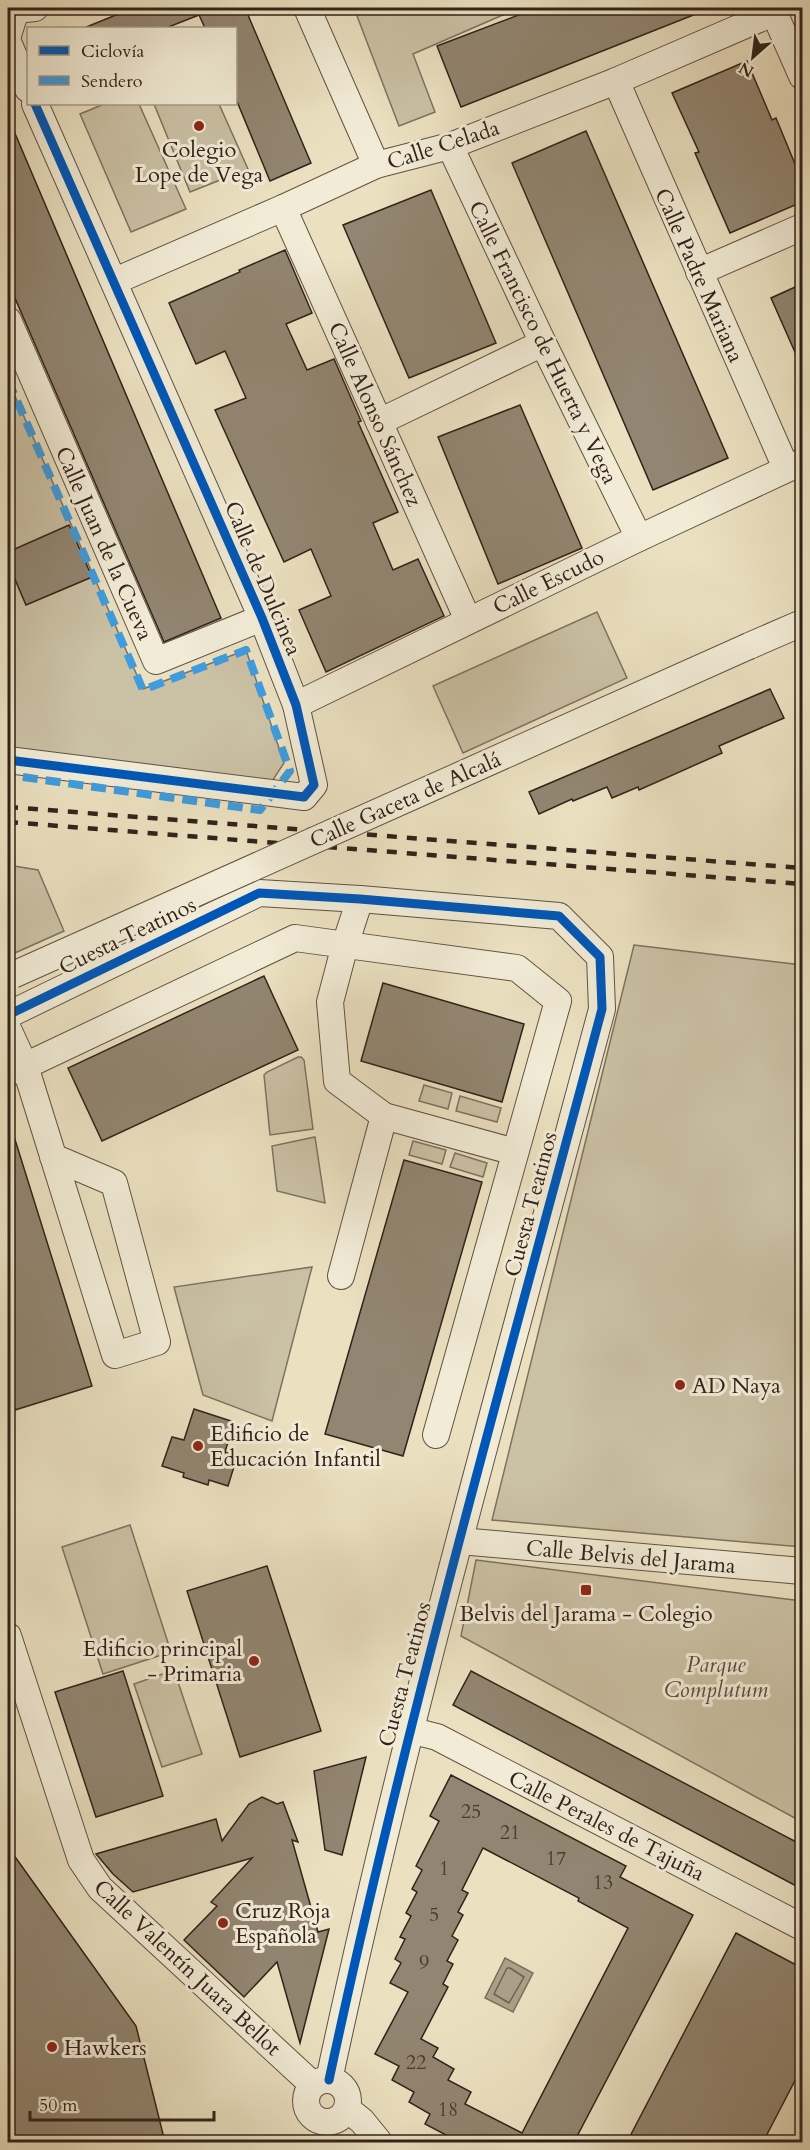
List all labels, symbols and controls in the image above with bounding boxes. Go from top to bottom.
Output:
legend [27,27,237,105]
north arrow [723,27,783,87]
text: Ciclovía [81,39,145,64]
text: N [735,56,758,82]
text: Sendero [81,69,143,94]
street label: Calle Celada [383,113,504,177]
marker: Colegio Lope de Vega [192,119,206,133]
place label: Colegio Lope de Vega [135,135,264,190]
street label: Calle Padre Mariana [647,184,751,368]
street label: Calle Francisco de Huerta y Vega [461,196,625,489]
street label: Calle Alonso Sánchez [321,317,429,512]
street label: Calle Juan de la Cueva [48,442,160,645]
street label: Calle de Dulcinea [217,497,309,661]
street label: Calle Escudo [488,542,609,622]
street label: Calle Gaceta de Alcalá [305,744,506,856]
street label: Cuesta Teatinos [54,890,201,982]
street label: Cuesta Teatinos [497,1128,565,1280]
place label: AD Naya [692,1371,781,1401]
marker: AD Naya [673,1378,687,1392]
place label: Edificio de Educación Infantil [210,1419,381,1474]
marker: Edificio de Educación Infantil [191,1439,205,1453]
street label: Calle Belvis del Jarama [525,1533,737,1581]
marker: Belvis del Jarama - Colegio [579,1583,593,1597]
street label: Cuesta Teatinos [371,1598,439,1750]
place label: Belvis del Jarama - Colegio [459,1599,713,1629]
place label: Edificio principal - Primaria [83,1634,242,1689]
park label: Parque Complutum [664,1650,768,1705]
marker: Edificio principal - Primaria [247,1654,261,1668]
street label: Calle Perales de Tajuña [503,1763,710,1889]
house number: 25 [461,1798,481,1825]
house number: 21 [500,1819,520,1846]
house number: 17 [546,1845,566,1872]
house number: 1 [439,1855,449,1882]
house number: 13 [593,1869,613,1896]
street label: Calle Valentín Juara Bellot [87,1873,288,2063]
place label: Cruz Roja Española [235,1896,331,1951]
house number: 5 [429,1901,439,1928]
marker: Cruz Roja Española [216,1916,230,1930]
house number: 9 [419,1949,429,1976]
place label: Hawkers [64,2033,147,2063]
marker: Hawkers [45,2040,59,2054]
house number: 22 [406,2049,426,2076]
scale bar [30,2084,214,2122]
text: 50 m [39,2093,78,2118]
house number: 18 [438,2096,458,2123]

